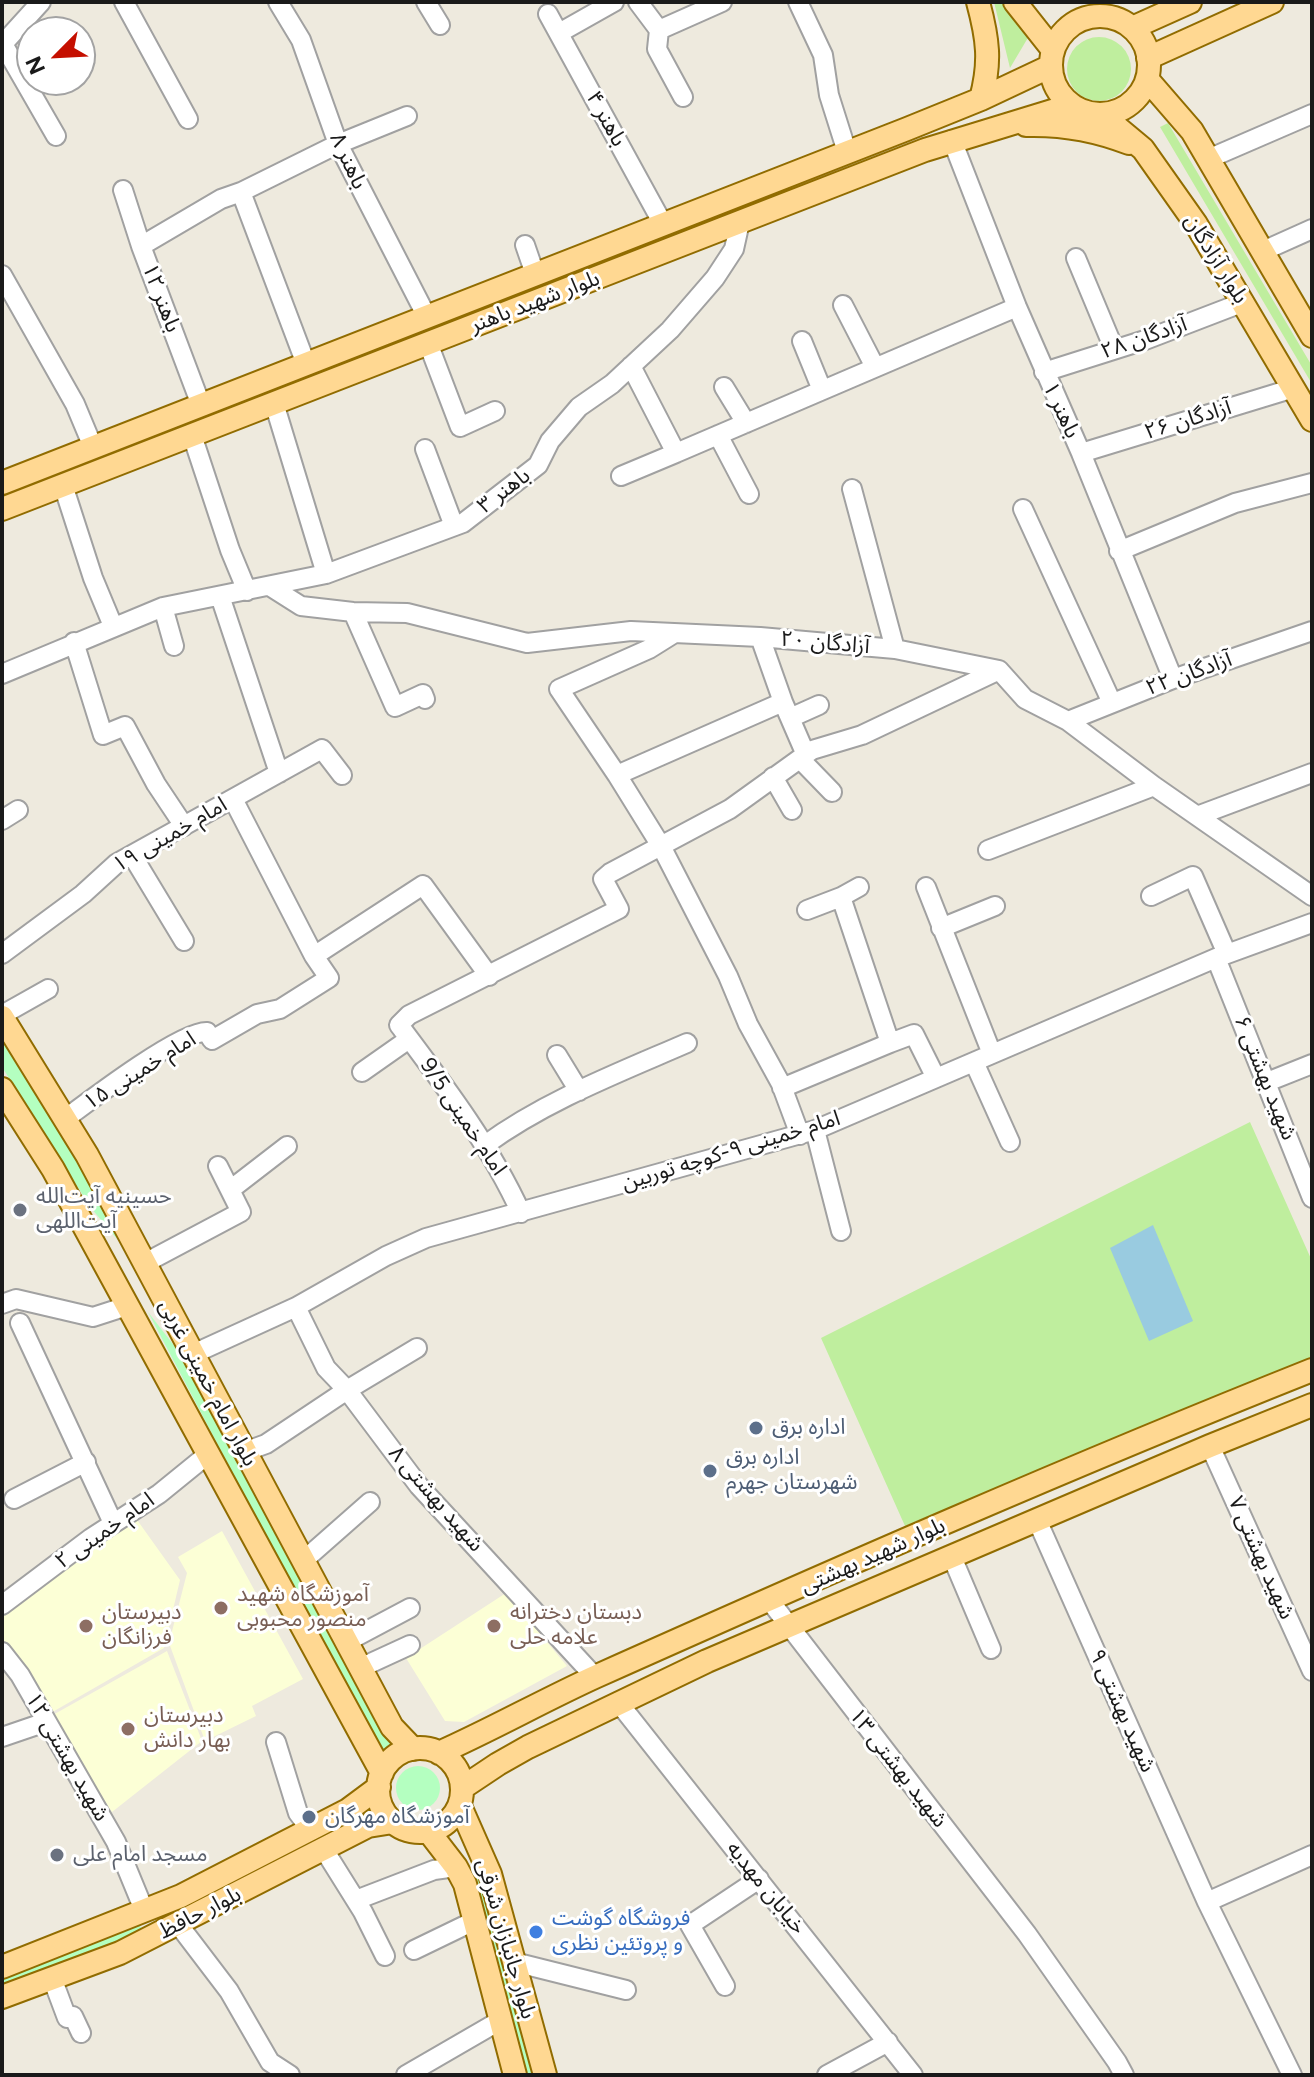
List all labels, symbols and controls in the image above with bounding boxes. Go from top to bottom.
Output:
north arrow [16,16,96,96]
text: N [20,52,51,78]
street label: باهنر ۴ [580,87,632,151]
street label: باهنر ۸ [324,129,372,193]
street label: بلوار آزادگان [1178,209,1254,309]
street label: باهنر ۱۲ [136,260,186,336]
street label: بلوار شهید باهنر [467,265,603,339]
street label: آزادگان ۲۸ [1097,311,1191,365]
street label: باهنر ۱ [1037,378,1085,442]
street label: آزادگان ۲۶ [1141,394,1235,446]
street label: باهنر ۳ [472,463,536,519]
street label: آزادگان ۲۰ [779,626,871,660]
street label: آزادگان ۲۲ [1142,646,1236,702]
street label: امام خمینی ۱۹ [108,792,232,878]
street label: شهید بهشتی ۶ [1228,1012,1302,1144]
street label: امام خمینی ۱۵ [79,1026,201,1116]
street label: امام خمینی 9/5 [414,1053,512,1181]
street label: امام خمینی ۹-کوچه توربین [619,1105,843,1197]
place label: حسینیه آیت‌الله آیت‌اللهی [36,1184,172,1236]
marker: حسینیه آیت‌الله آیت‌اللهی [11,1201,29,1219]
street label: بلوار امام خمینی غربی [153,1295,263,1471]
place label: اداره برق [772,1415,846,1441]
marker: اداره برق [747,1419,765,1437]
street label: شهید بهشتی ۸ [383,1441,489,1557]
place label: اداره برق شهرستان جهرم [726,1445,857,1496]
marker: اداره برق شهرستان جهرم [701,1462,719,1480]
street label: امام خمینی ۲ [50,1487,160,1575]
street label: شهید بهشتی ۷ [1222,1492,1300,1624]
street label: بلوار شهید بهشتی [797,1512,949,1600]
place label: آموزشگاه شهید منصور محبوبی [237,1582,369,1634]
marker: آموزشگاه شهید منصور محبوبی [212,1599,230,1617]
place label: دبیرستان فرزانگان [102,1600,182,1652]
place label: دبستان دخترانه علامه حلی [510,1600,642,1652]
marker: دبیرستان فرزانگان [77,1617,95,1635]
marker: دبستان دخترانه علامه حلی [485,1617,503,1635]
street label: شهید بهشتی ۹ [1083,1645,1161,1777]
street label: شهید بهشتی ۱۲ [19,1688,115,1826]
place label: دبیرستان بهار دانش [144,1703,231,1754]
street label: شهید بهشتی ۱۳ [843,1703,953,1833]
marker: دبیرستان بهار دانش [119,1720,137,1738]
place label: آموزشگاه مهرگان [325,1804,470,1830]
marker: آموزشگاه مهرگان [300,1808,318,1826]
street label: خیابان مهدیه [720,1836,812,1940]
place label: مسجد امام علی [73,1842,208,1868]
marker: مسجد امام علی [48,1846,66,1864]
street label: بلوار جانبازان شرقی [471,1856,541,2022]
street label: بلوار حافظ [154,1881,246,1945]
place label: فروشگاه گوشت و پروتئین نظری [552,1906,690,1958]
marker: فروشگاه گوشت و پروتئین نظری [527,1923,545,1941]

